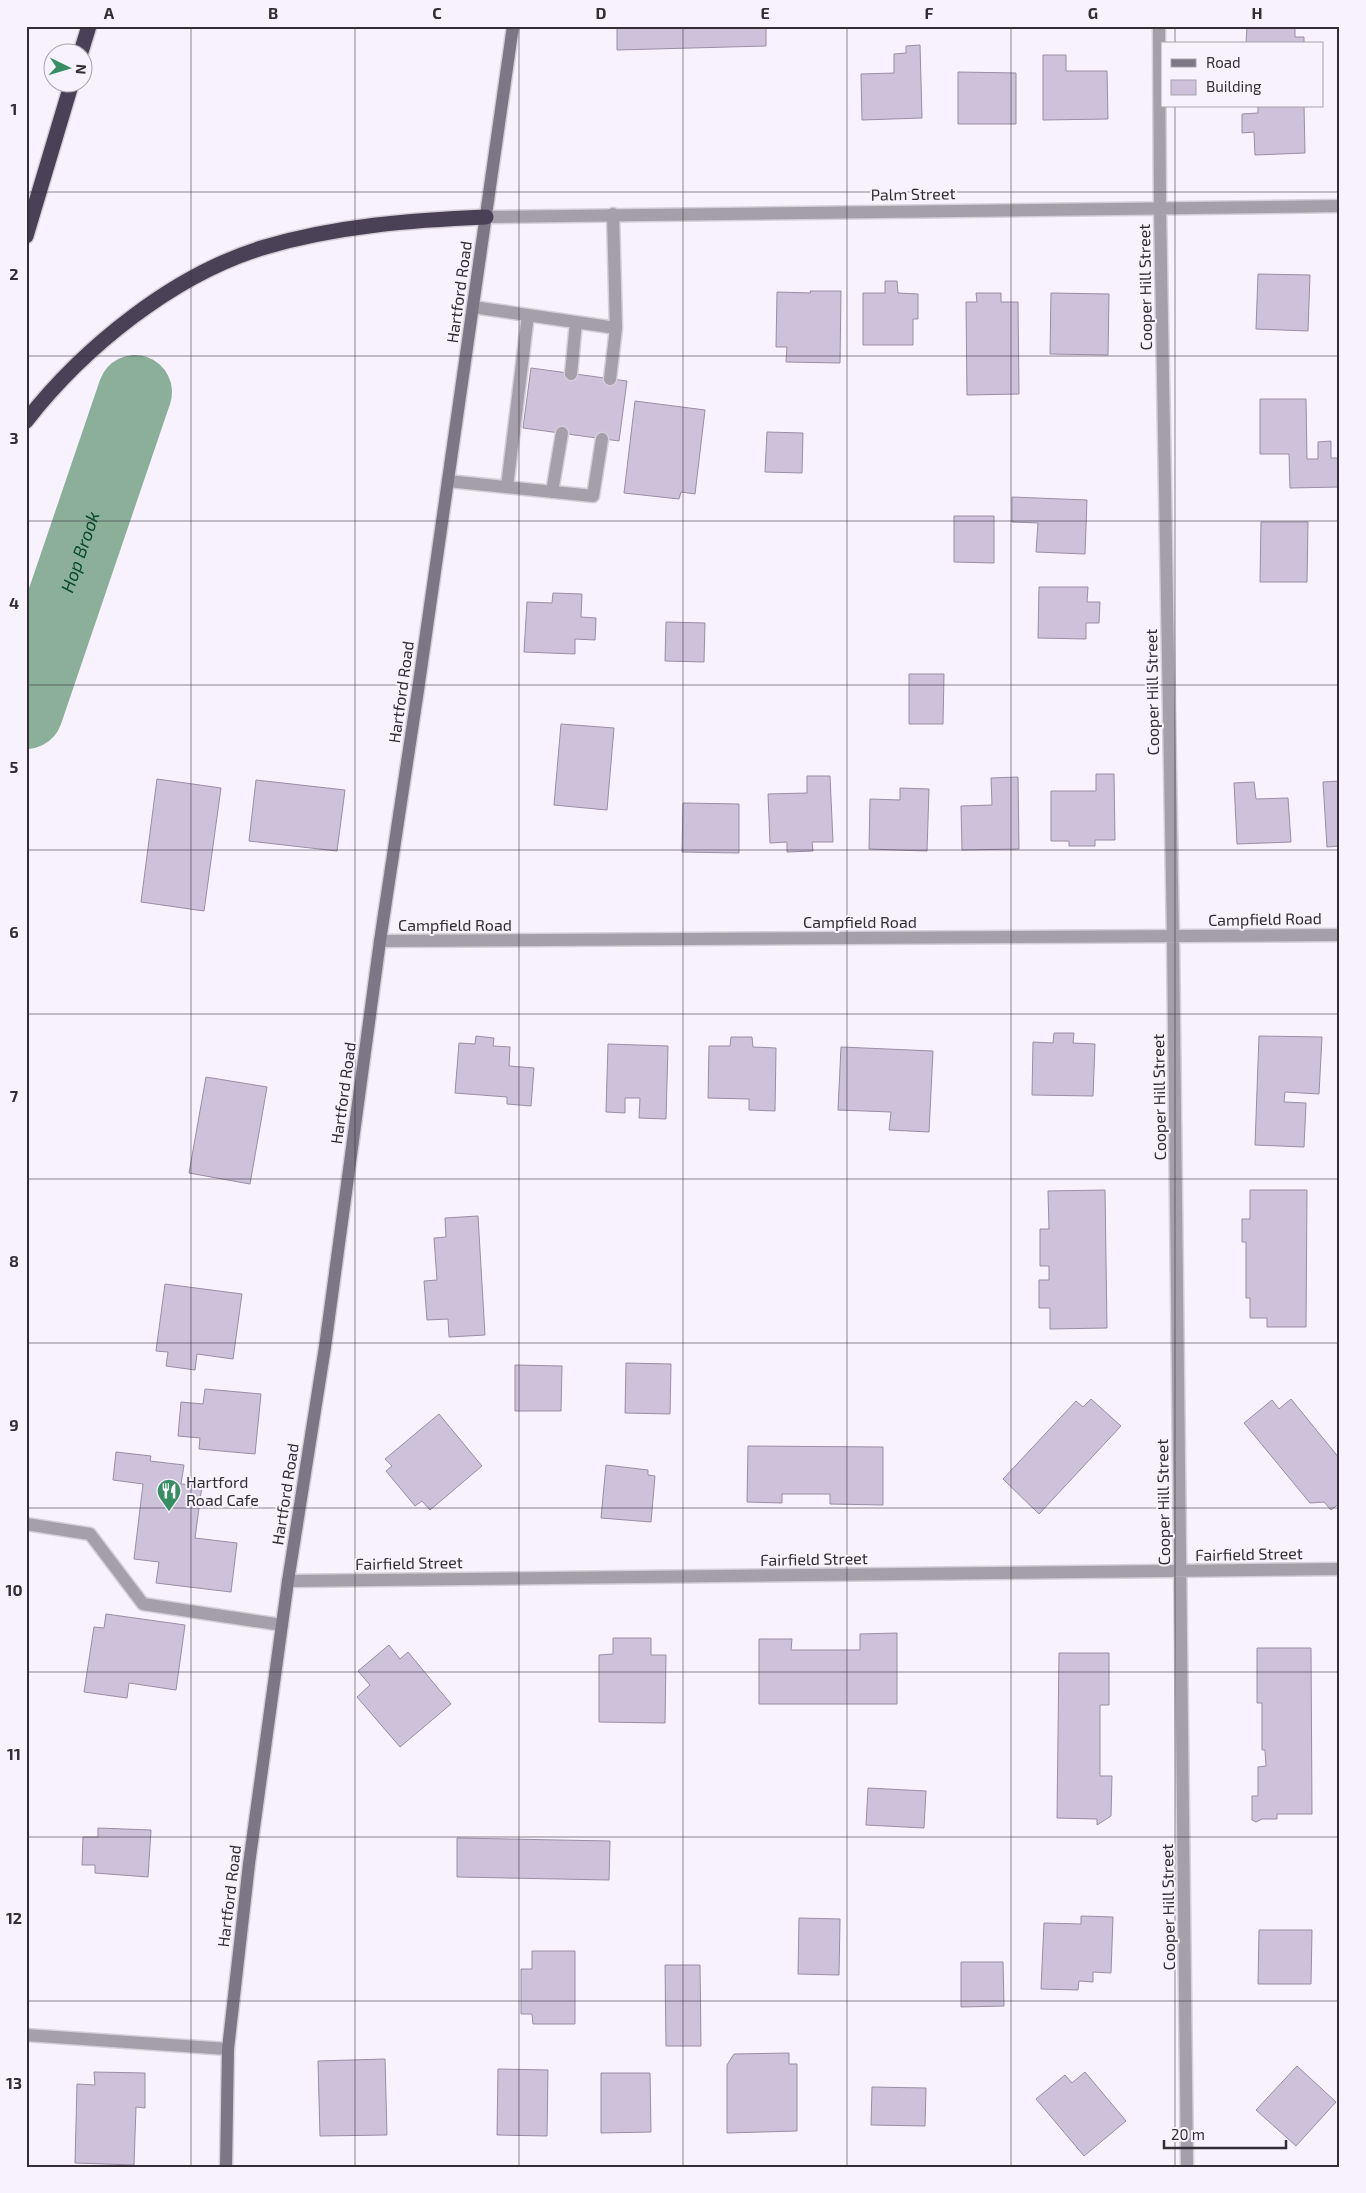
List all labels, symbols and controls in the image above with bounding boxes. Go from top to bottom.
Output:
text: A [104,3,115,22]
text: B [268,3,278,22]
text: C [432,3,442,22]
text: D [596,3,607,22]
text: E [760,3,770,22]
text: F [925,3,934,22]
text: G [1088,3,1098,22]
text: H [1251,3,1263,22]
north arrow [42,42,92,92]
legend [1161,42,1324,108]
text: Road [1206,53,1241,71]
text: N [73,63,90,75]
text: Building [1206,77,1262,95]
text: 1 [11,99,17,118]
street label: Palm Street [870,183,956,204]
street label: Cooper Hill Street [1134,224,1155,350]
street label: Hartford Road [442,240,475,344]
text: 2 [9,264,19,283]
text: 3 [9,428,19,447]
water label: Hop Brook [56,508,104,595]
text: 4 [9,593,19,612]
street label: Cooper Hill Street [1141,629,1162,755]
street label: Hartford Road [384,640,417,744]
text: 5 [10,757,19,776]
street label: Campfield Road [1208,908,1322,929]
street label: Campfield Road [803,912,917,931]
street label: Campfield Road [398,915,512,934]
text: 6 [9,922,19,941]
street label: Cooper Hill Street [1148,1034,1169,1160]
street label: Hartford Road [326,1041,359,1145]
text: 7 [10,1086,19,1105]
text: 8 [9,1251,19,1270]
text: 9 [9,1415,19,1434]
street label: Cooper Hill Street [1152,1439,1173,1565]
street label: Hartford Road [267,1442,302,1546]
place label: Hartford Road Cafe [186,1472,259,1509]
restaurant icon: Hartford Road Cafe [156,1478,182,1512]
street label: Fairfield Street [1195,1543,1303,1564]
street label: Fairfield Street [760,1548,868,1569]
street label: Fairfield Street [355,1552,463,1573]
text: 10 [5,1580,23,1599]
text: 11 [7,1744,21,1763]
street label: Hartford Road [213,1844,244,1948]
street label: Cooper Hill Street [1157,1844,1178,1970]
text: 12 [6,1908,22,1927]
text: 13 [6,2073,22,2092]
scale bar [1164,2118,1286,2150]
text: 20 m [1171,2125,1205,2143]

